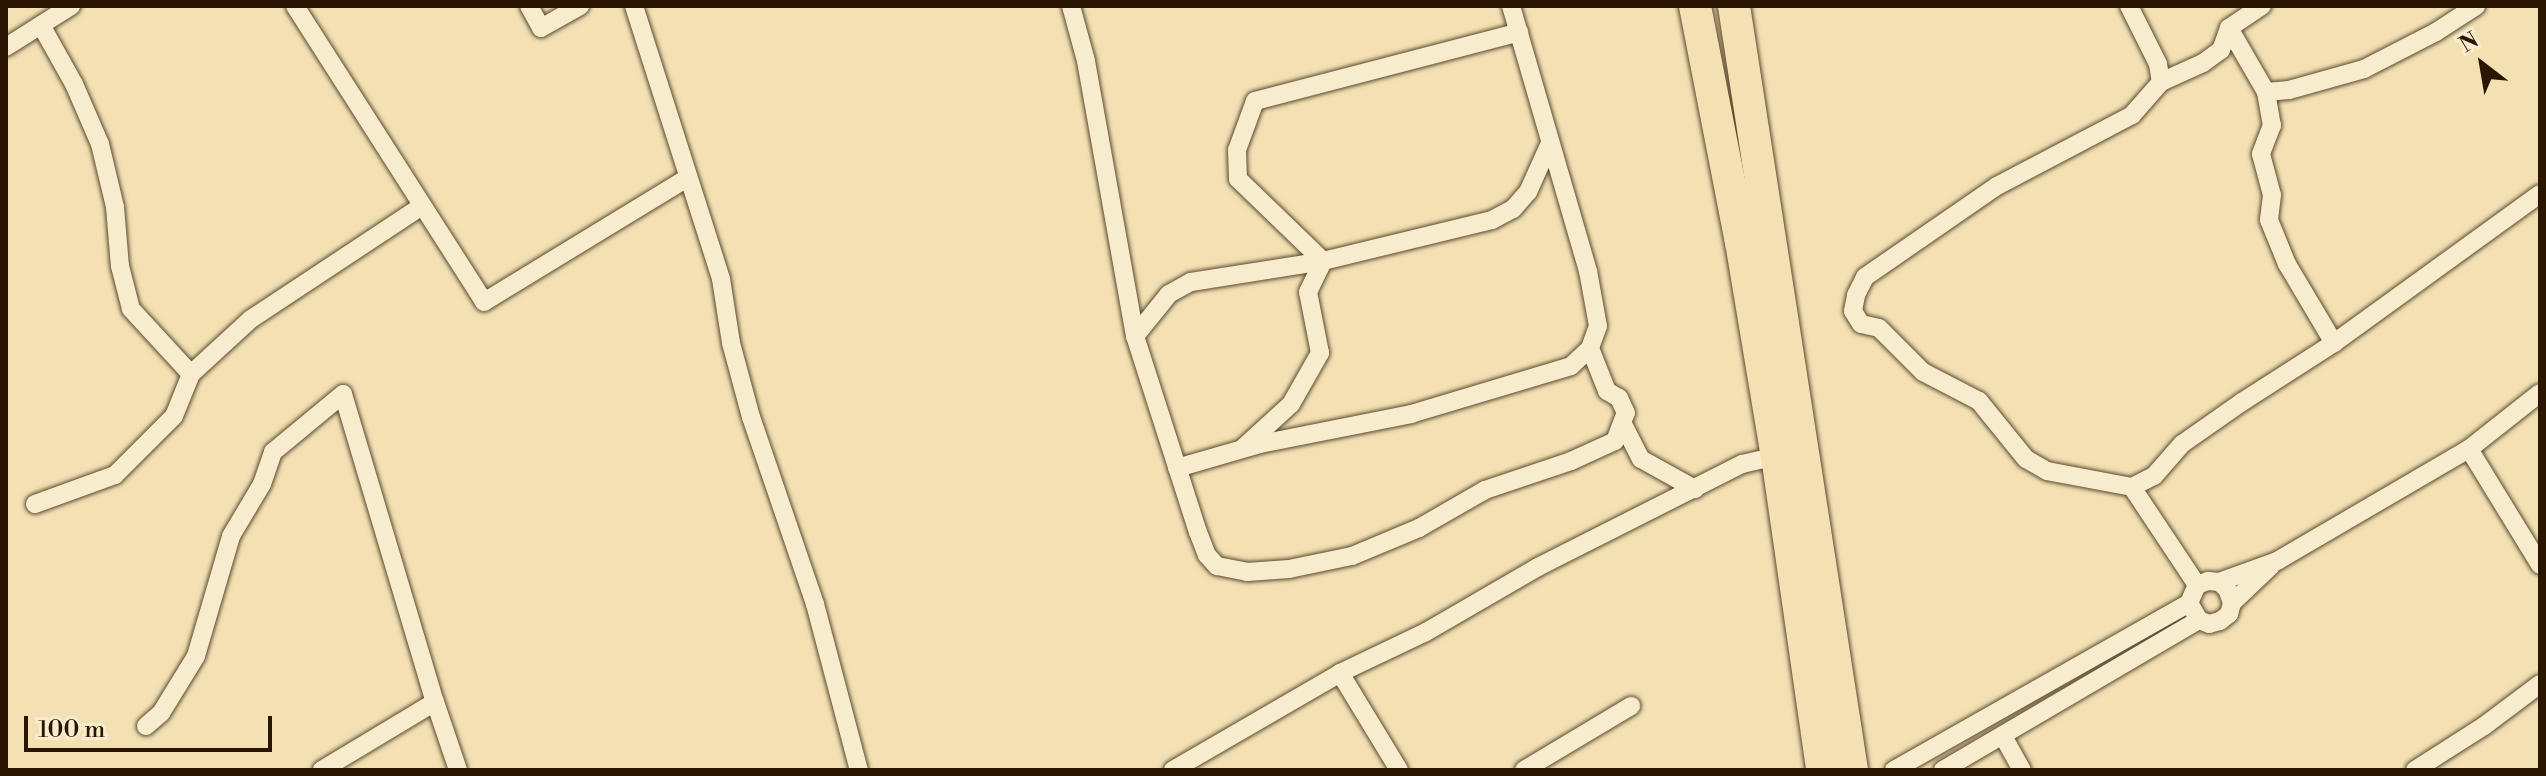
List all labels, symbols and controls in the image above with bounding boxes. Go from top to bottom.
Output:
north arrow [2442,24,2522,104]
text: N [2455,27,2484,59]
scale bar [28,700,276,750]
text: 100 m [38,715,105,745]

